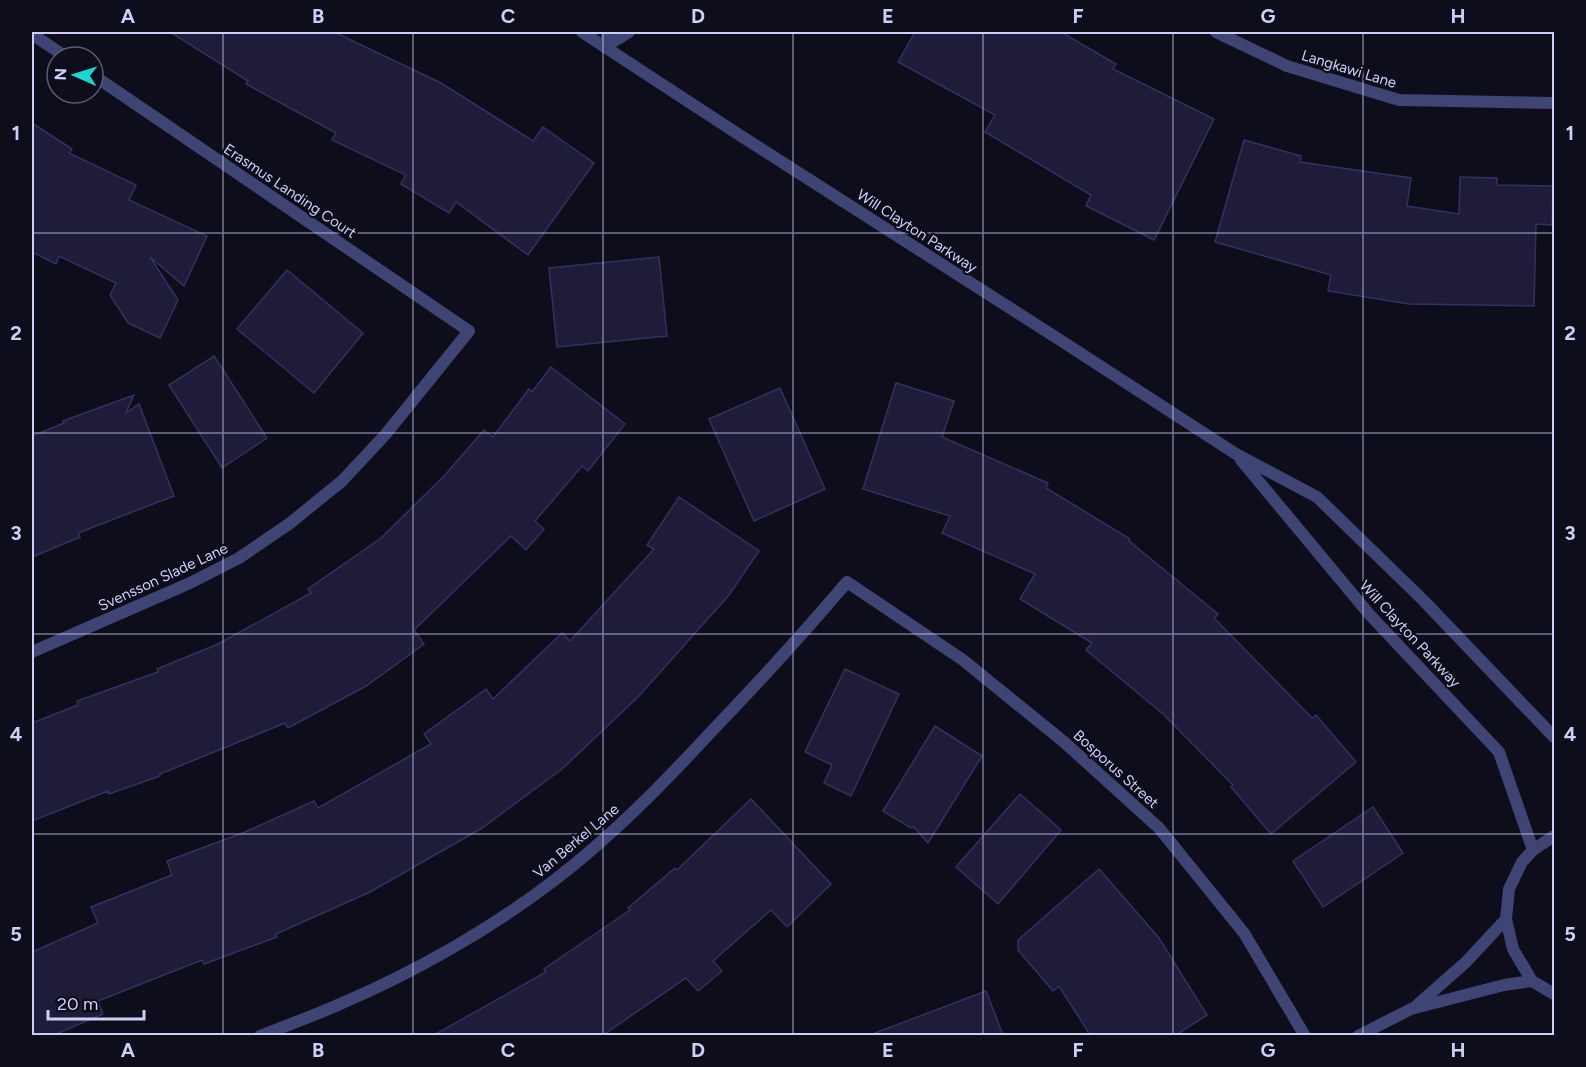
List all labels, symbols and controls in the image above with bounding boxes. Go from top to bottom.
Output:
text: A [121,4,136,28]
text: B [312,4,324,28]
text: C [501,4,515,28]
text: D [691,4,705,28]
text: E [882,4,894,28]
text: F [1072,4,1084,28]
text: G [1261,4,1276,28]
text: H [1451,4,1466,28]
north arrow [45,45,105,105]
street label: Langkawi Lane [1299,46,1399,92]
text: N [51,68,70,81]
text: 1 [12,121,20,145]
text: 1 [1566,121,1574,145]
street label: Erasmus Landing Court [220,140,360,242]
street label: Will Clayton Parkway [854,185,981,277]
text: 2 [10,321,22,345]
text: 2 [1564,321,1576,345]
text: 3 [10,521,22,545]
text: 3 [1564,521,1576,545]
street label: Svensson Slade Lane [95,539,231,615]
street label: Will Clayton Parkway [1356,577,1464,691]
text: 4 [10,722,23,746]
text: 4 [1564,722,1577,746]
street label: Bosporus Street [1070,726,1163,812]
street label: Van Berkel Lane [530,800,622,882]
text: 5 [10,922,22,946]
text: 5 [1564,922,1576,946]
scale bar [48,983,144,1021]
text: 20 m [57,993,98,1015]
text: A [121,1038,136,1062]
text: B [312,1038,324,1062]
text: C [501,1038,515,1062]
text: D [691,1038,705,1062]
text: E [882,1038,894,1062]
text: F [1072,1038,1084,1062]
text: G [1261,1038,1276,1062]
text: H [1451,1038,1466,1062]

